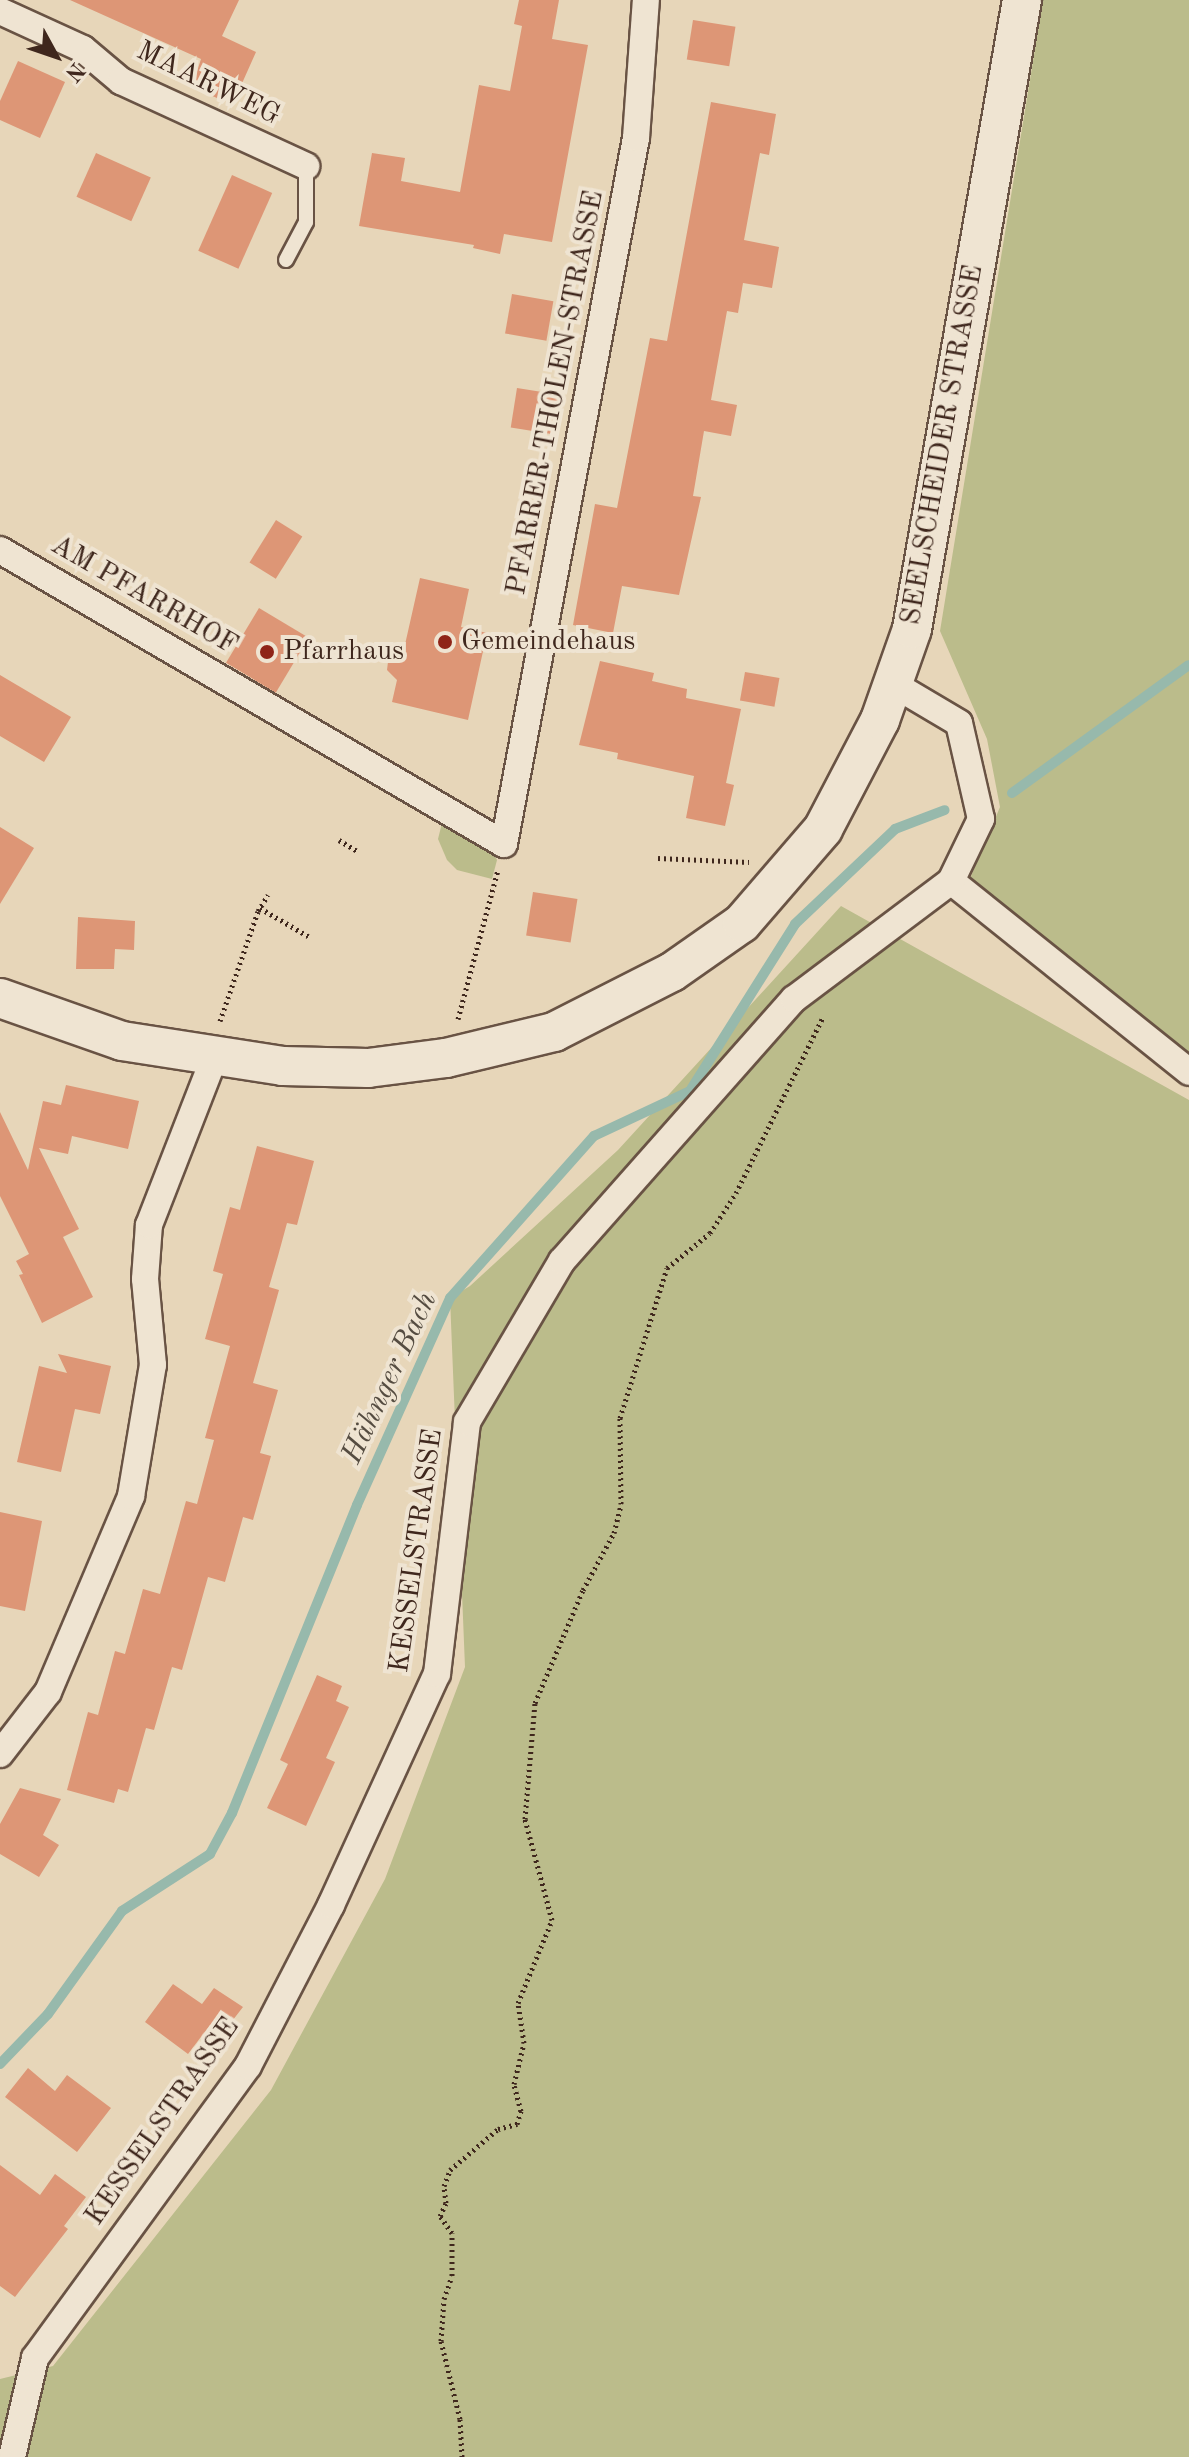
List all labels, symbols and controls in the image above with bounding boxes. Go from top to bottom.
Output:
north arrow [16,16,96,96]
street label: MAARWEG [131,35,285,133]
text: N [61,58,88,85]
street label: PFARRER-THOLEN-STRASSE [500,188,612,598]
street label: SEELSCHEIDER STRASSE [895,262,991,628]
street label: AM PFARRHOF [45,529,243,663]
place label: Gemeindehaus [461,625,635,659]
marker: Gemeindehaus [436,633,454,651]
place label: Pfarrhaus [283,635,404,669]
marker: Pfarrhaus [258,643,276,661]
water label: Hähnger Bach [334,1286,446,1470]
street label: KESSELSTRASSE [383,1427,451,1675]
street label: KESSELSTRASSE [79,2012,247,2232]

